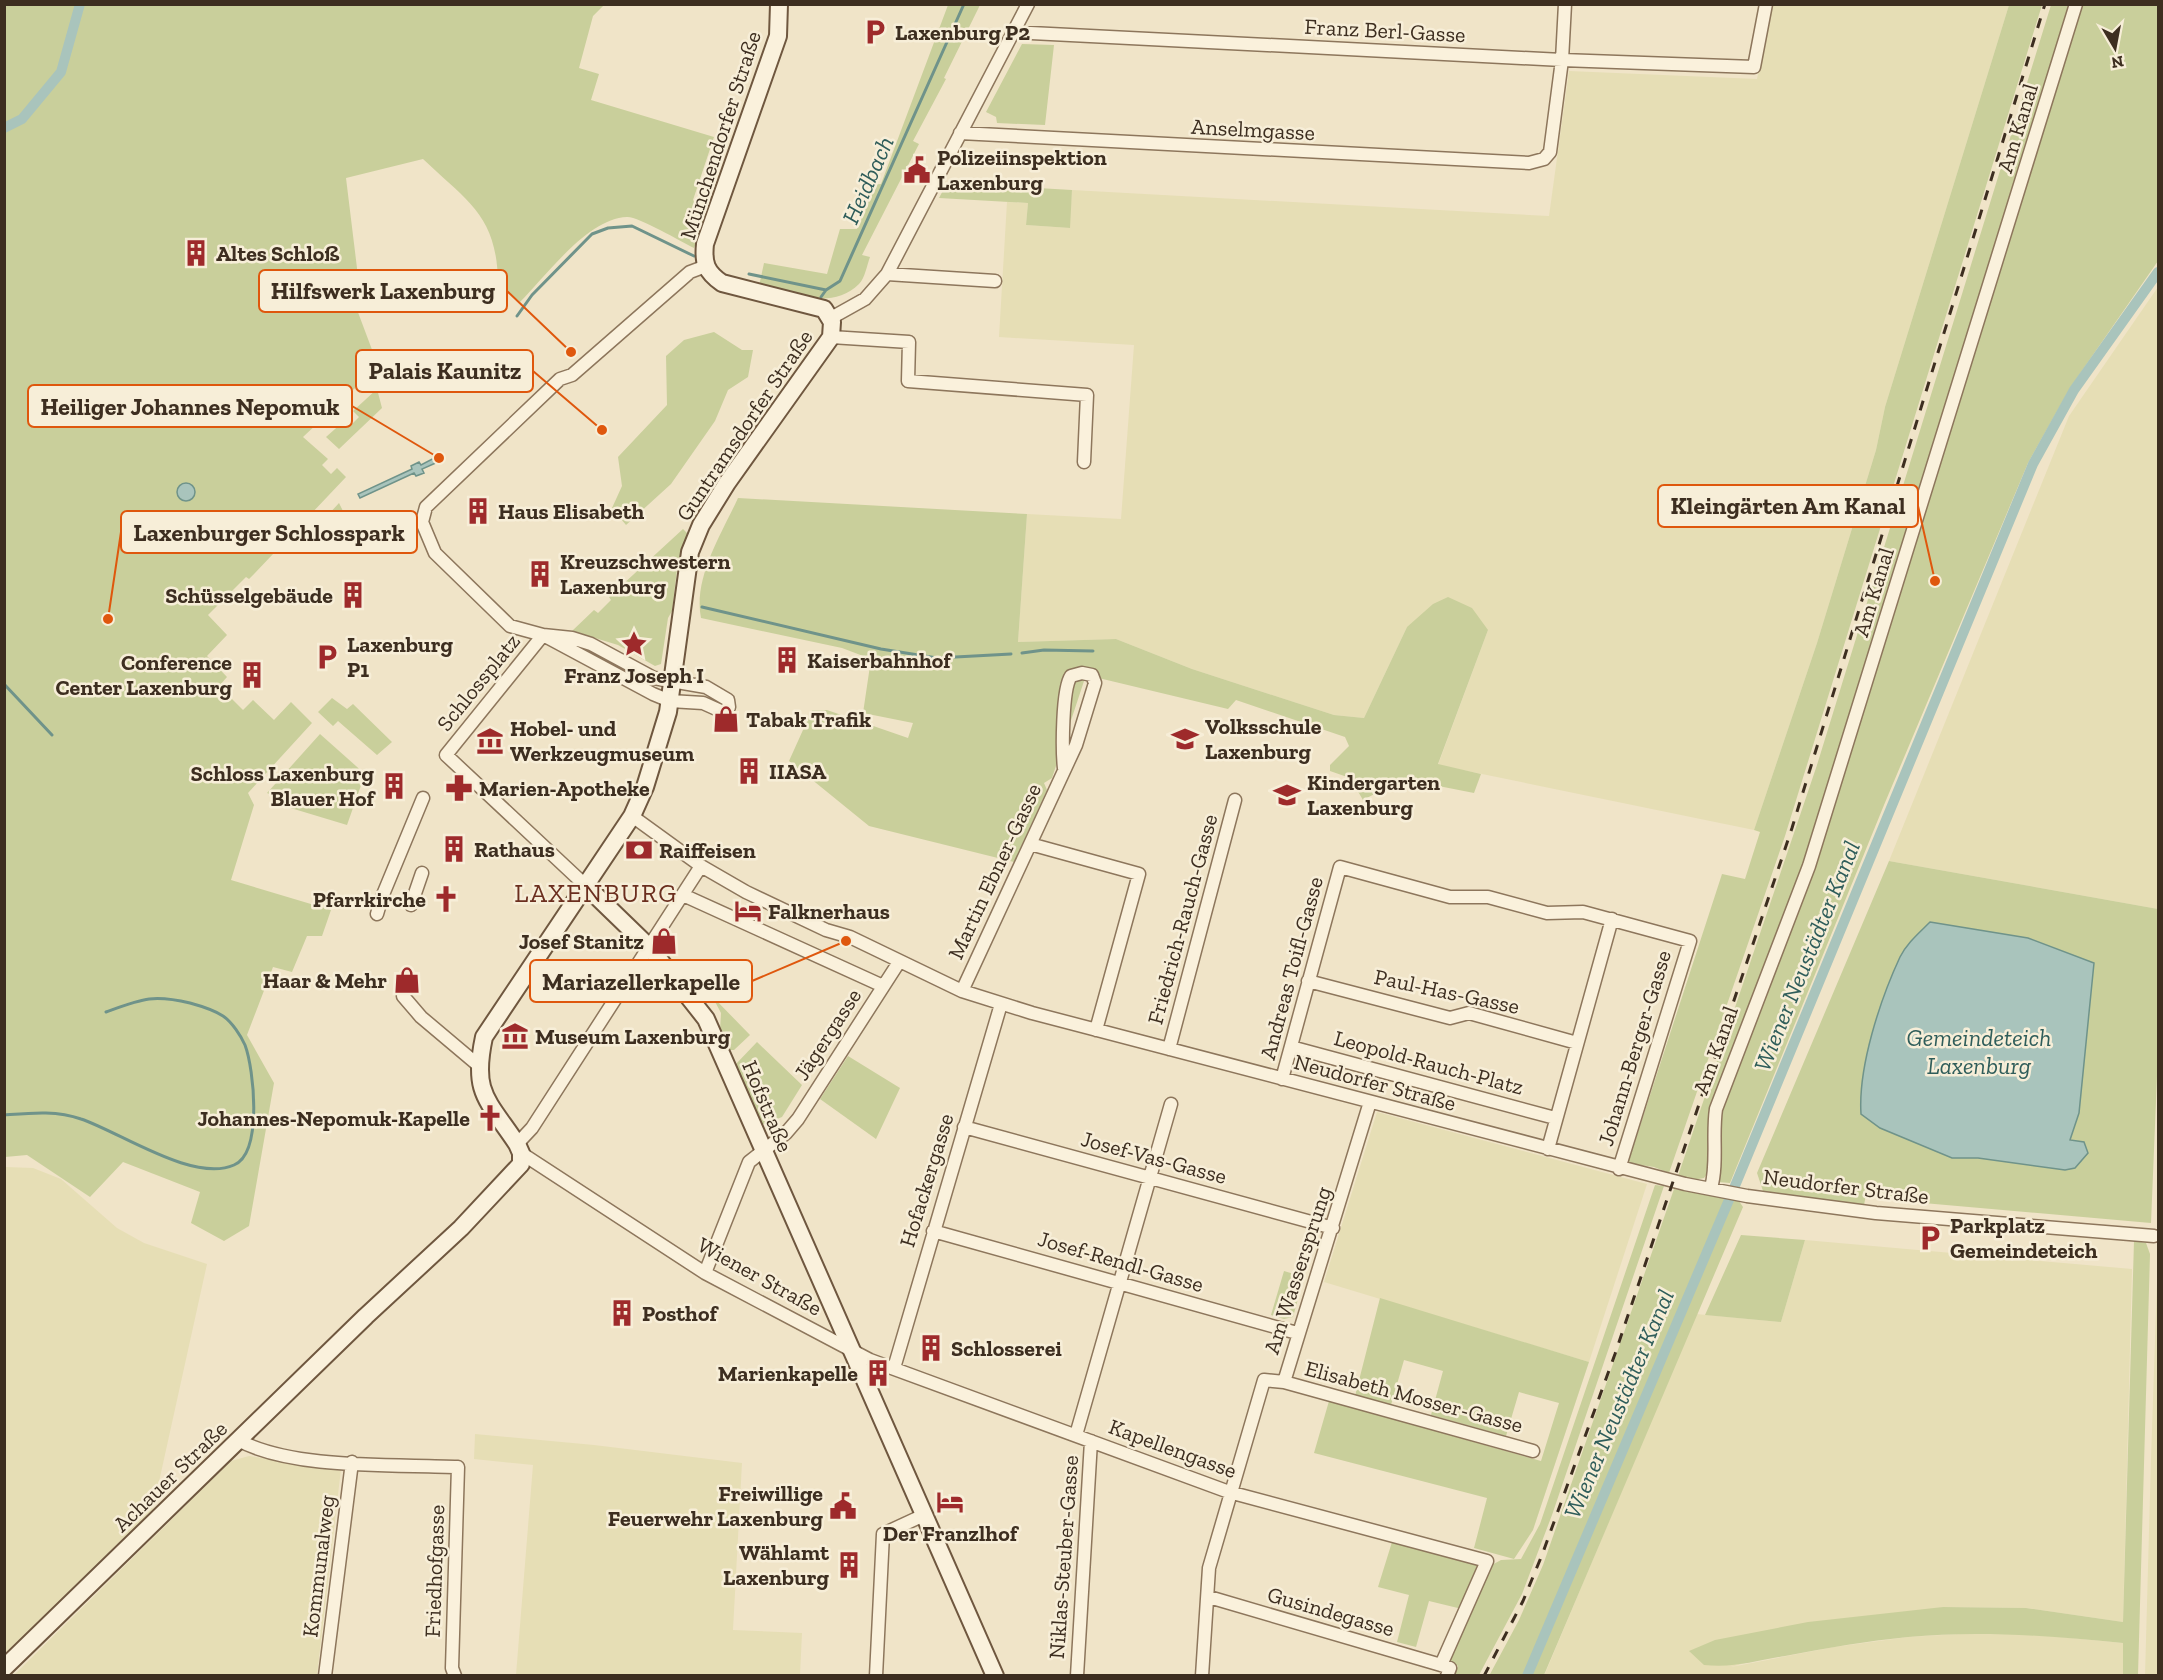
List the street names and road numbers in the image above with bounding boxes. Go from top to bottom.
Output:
street label: Franz Berl-Gasse [1304,13,1466,48]
street label: Münchendorfer Straße [674,28,767,243]
street label: Am Kanal [1991,80,2044,176]
street label: Anselmgasse [1190,113,1316,146]
street label: Guntramsdorfer Straße [670,324,818,526]
street label: Am Kanal [1847,544,1900,640]
street label: Schlossplatz [431,628,526,736]
street label: Martin Ebner-Gasse [942,779,1047,963]
street label: Friedrich-Rauch-Gasse [1141,811,1224,1027]
street label: Andreas Toifl-Gasse [1254,874,1329,1063]
street label: Johann-Berger-Gasse [1592,947,1677,1149]
street label: Paul-Has-Gasse [1372,963,1522,1020]
street label: Jägergasse [788,983,867,1085]
street label: Am Kanal [1687,1002,1744,1098]
street label: Leopold-Rauch-Platz [1331,1024,1527,1101]
street label: Neudorfer Straße [1291,1048,1459,1117]
street label: Hofstraße [736,1056,799,1156]
street label: Hofackergasse [893,1110,960,1250]
street label: Josef-Vas-Gasse [1078,1125,1230,1190]
street label: Neudorfer Straße [1762,1163,1930,1210]
street label: Am Wassersprung [1258,1183,1337,1357]
street label: Josef-Rendl-Gasse [1035,1225,1207,1298]
street label: Wiener Straße [693,1231,827,1322]
street label: Elisabeth Mosser-Gasse [1302,1354,1526,1439]
street label: Kapellengasse [1105,1413,1240,1484]
street label: Achauer Straße [108,1415,233,1537]
street label: Niklas-Steuber-Gasse [1043,1454,1084,1660]
street label: Kommunalweg [296,1493,341,1639]
street label: Friedhofgasse [419,1504,450,1638]
street label: Gusindegasse [1264,1580,1397,1642]

